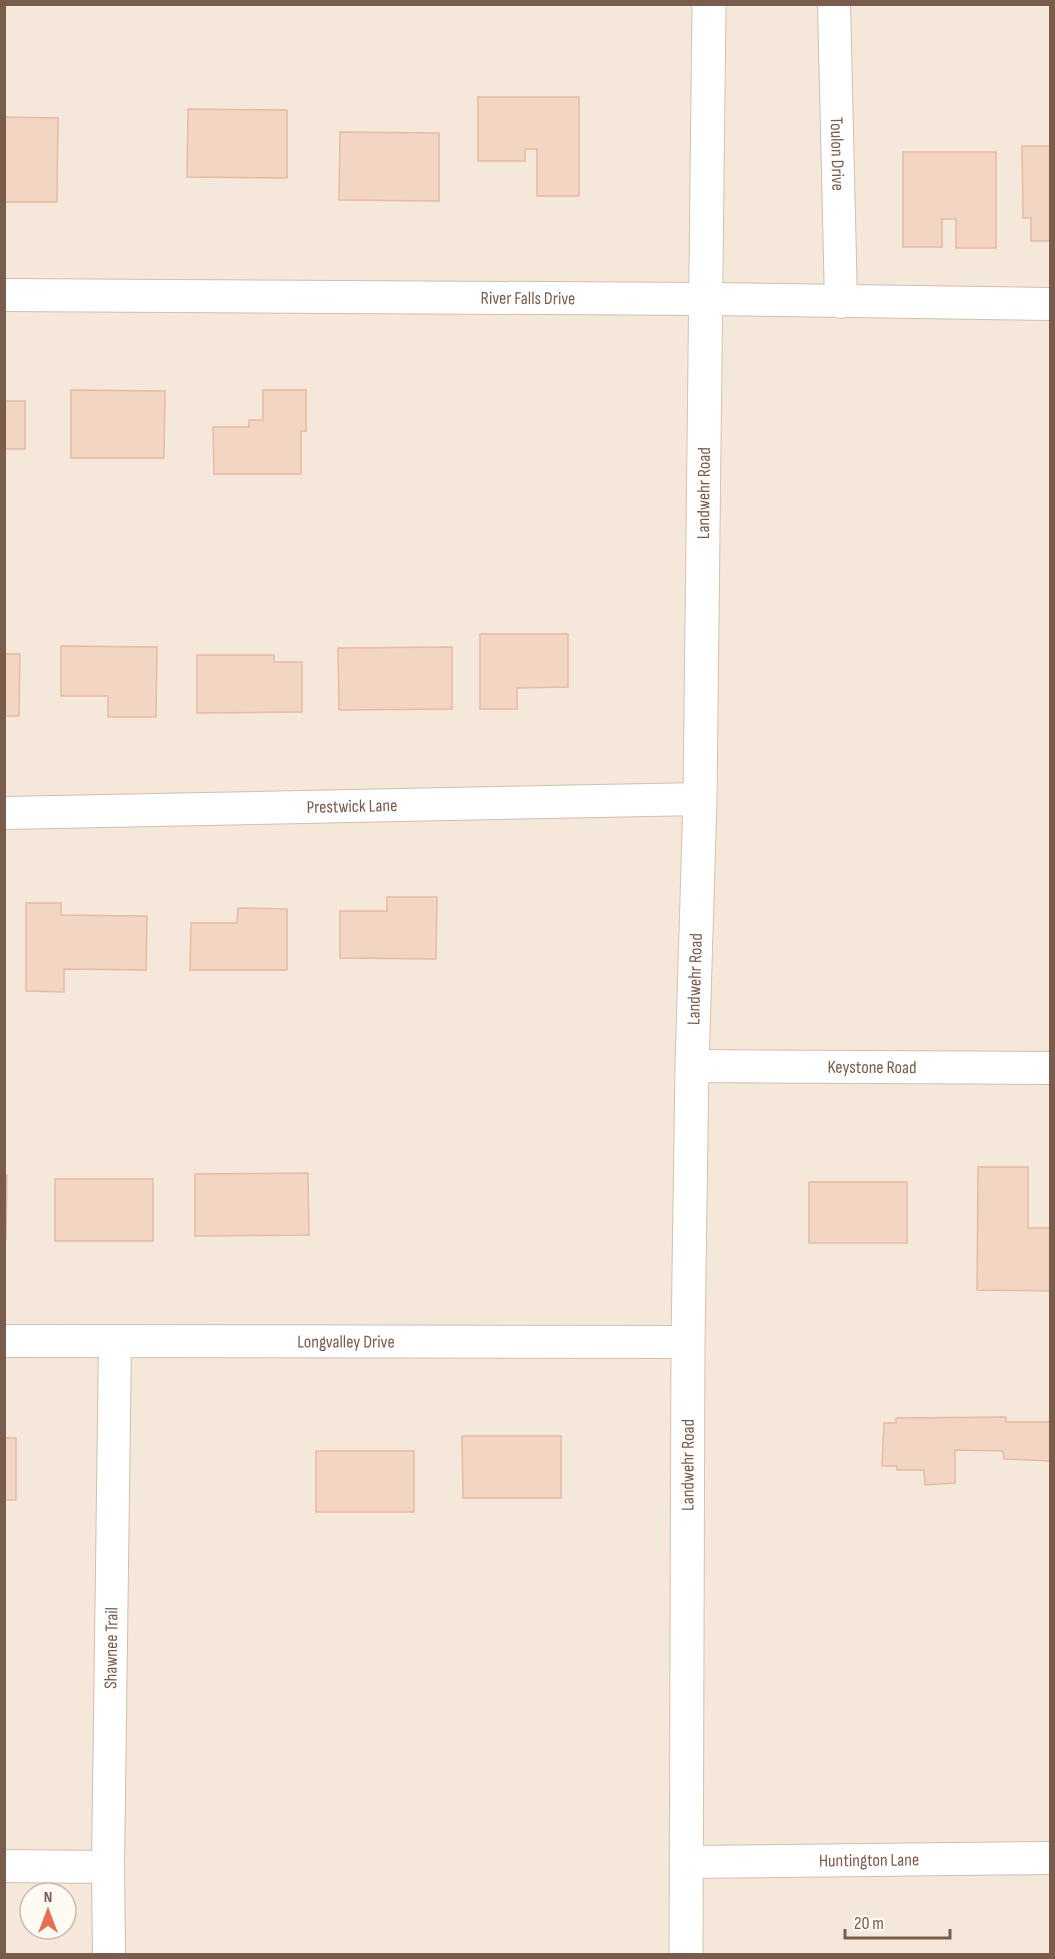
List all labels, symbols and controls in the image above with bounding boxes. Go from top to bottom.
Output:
street label: Toulon Drive [826,117,848,191]
street label: River Falls Drive [481,288,575,309]
street label: Landwehr Road [693,447,715,539]
street label: Prestwick Lane [306,795,398,818]
street label: Landwehr Road [683,933,707,1025]
street label: Keystone Road [827,1057,917,1078]
street label: Longvalley Drive [297,1331,395,1353]
street label: Landwehr Road [677,1419,699,1511]
street label: Shawnee Trail [100,1607,122,1689]
street label: Huntington Lane [819,1849,919,1872]
north arrow [18,1881,78,1941]
text: N [44,1888,52,1907]
scale bar [845,1902,950,1940]
text: 20 m [854,1913,884,1934]

